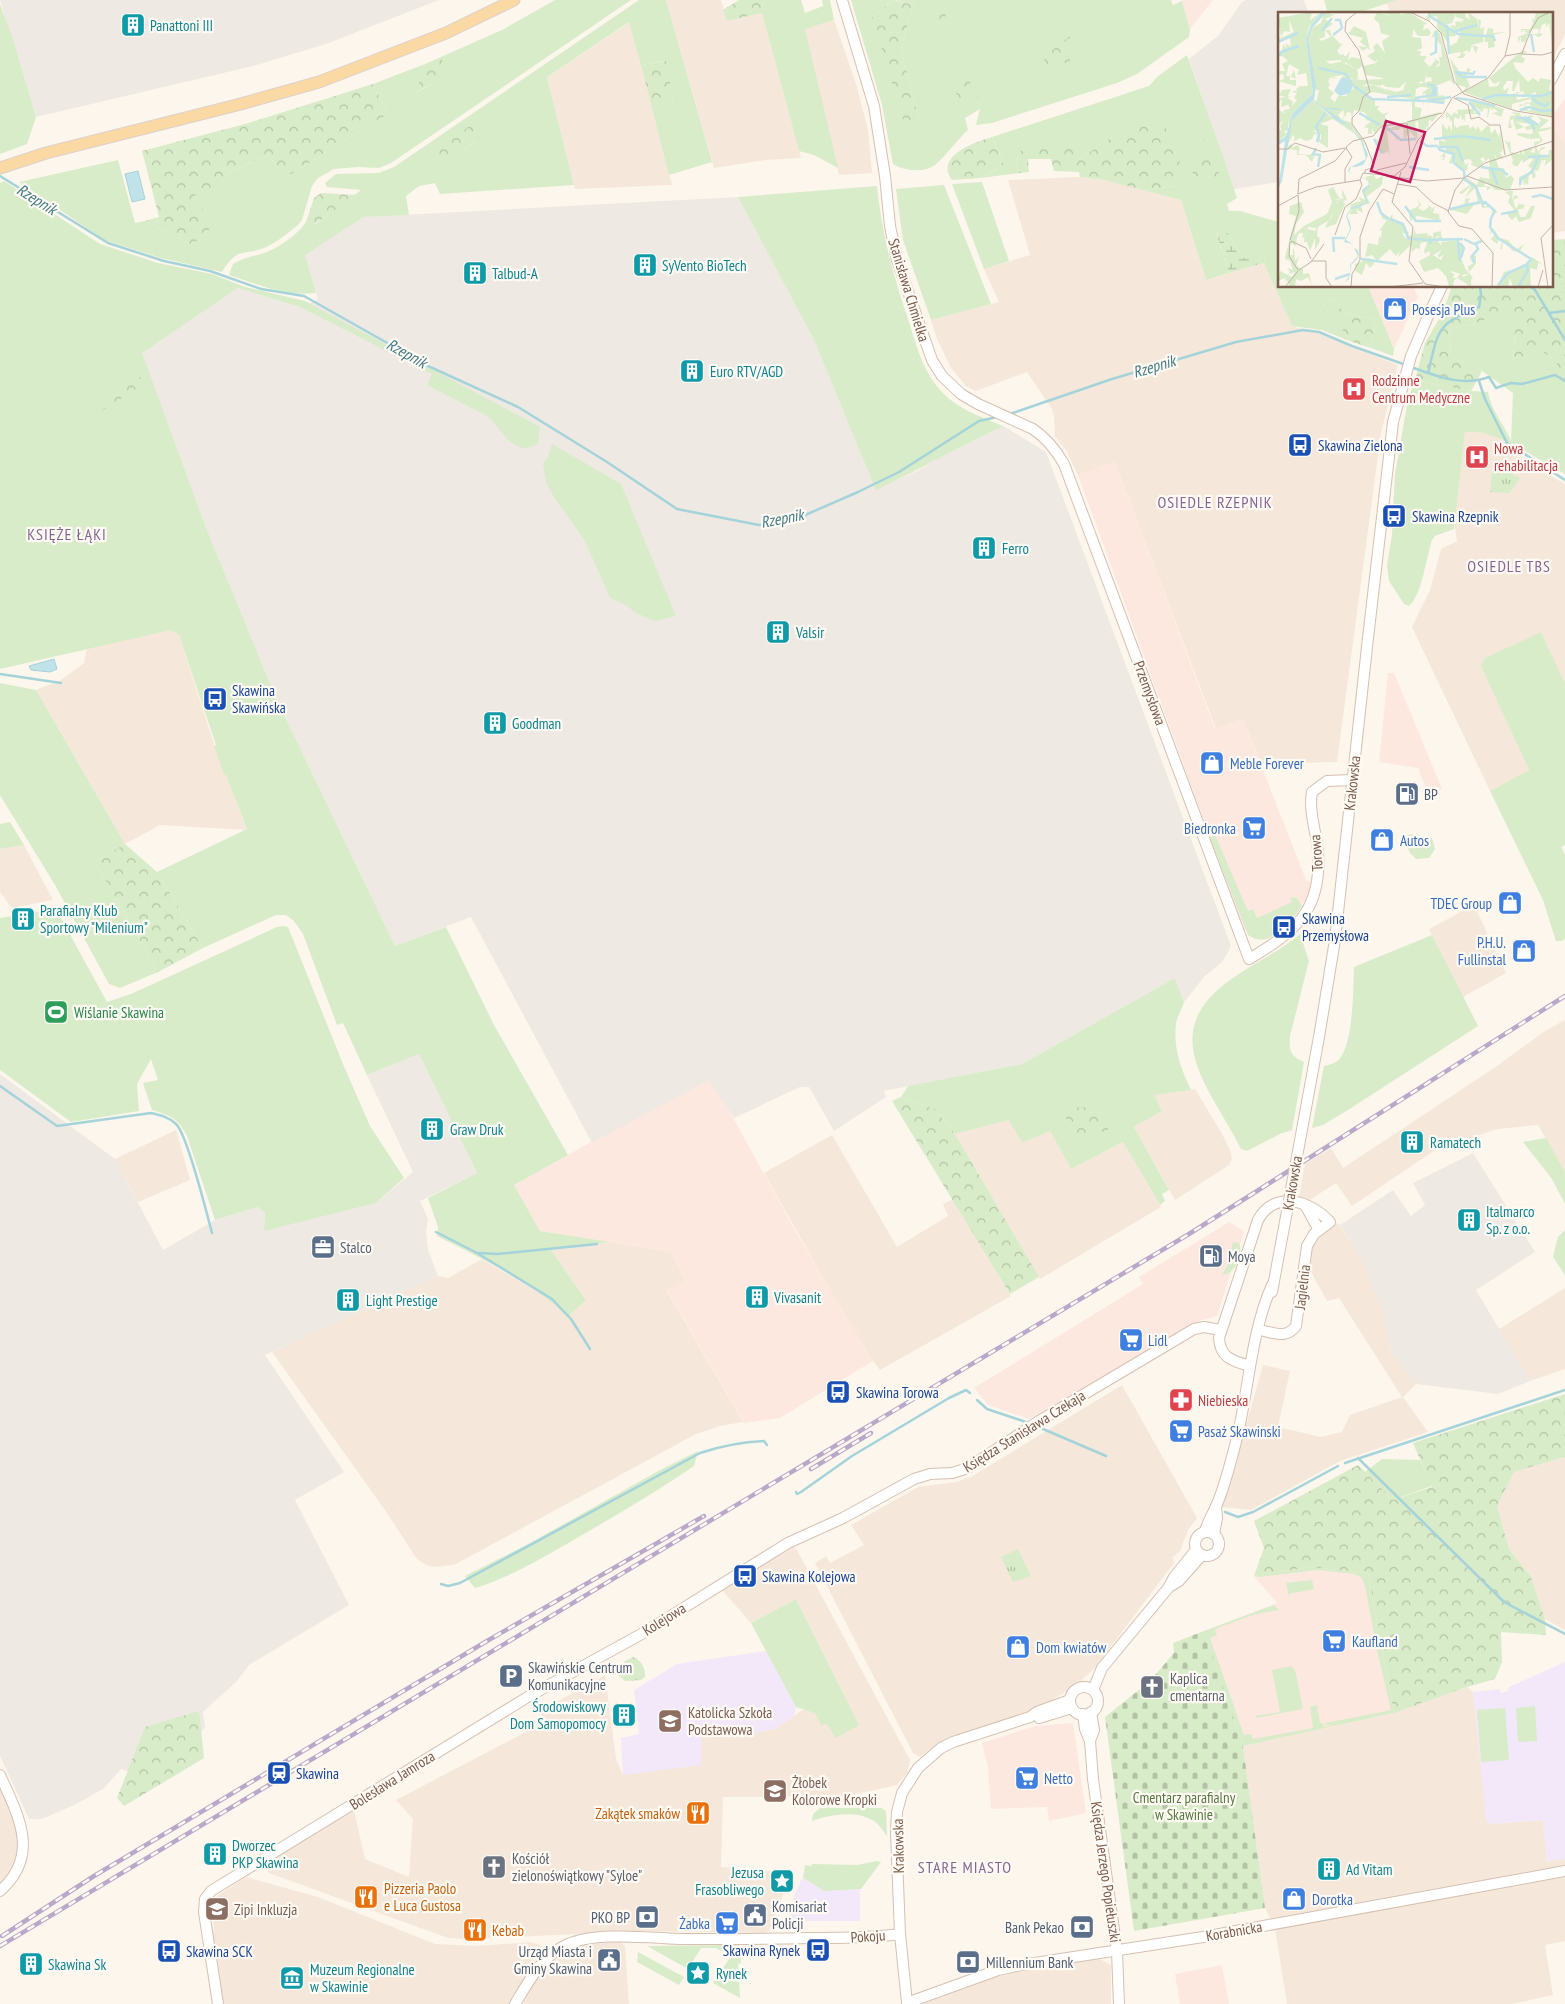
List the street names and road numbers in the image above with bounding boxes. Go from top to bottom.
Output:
street label: Stanisława Chmielka [884,236,934,344]
street label: Przemysłowa [1130,658,1170,728]
street label: Krakowska [1340,755,1364,811]
street label: Torowa [1305,834,1327,872]
street label: Krakowska [1278,1154,1306,1212]
street label: Jagielnia [1290,1264,1314,1311]
street label: Księdza Stanisława Czekaja [959,1386,1089,1476]
street label: Kolejowa [639,1598,689,1640]
street label: Bolesława Jamroza [346,1746,438,1814]
street label: Księdza Jerzego Popiełuszki [1087,1800,1125,1944]
street label: Krakowska [888,1818,908,1874]
street label: Korabnicka [1204,1917,1264,1945]
street label: Pokoju [850,1925,886,1947]

